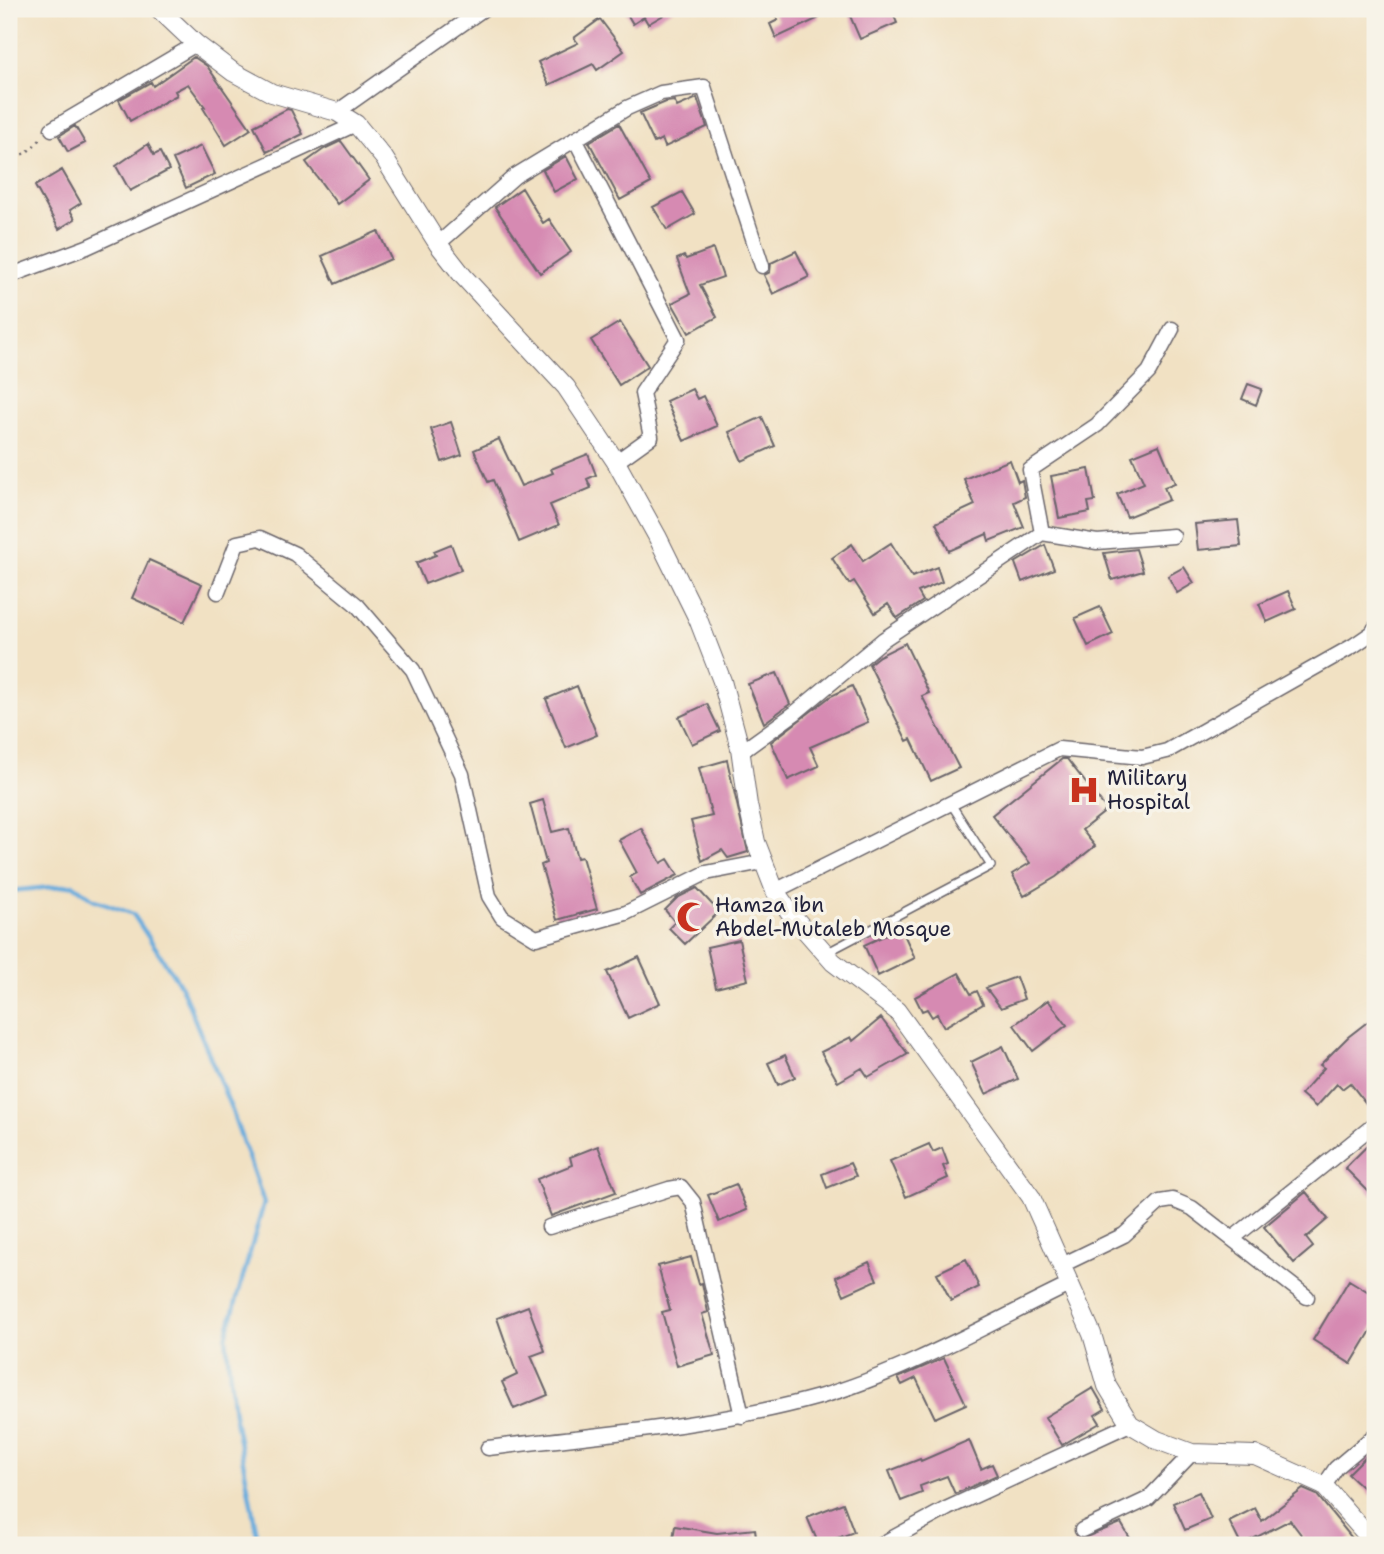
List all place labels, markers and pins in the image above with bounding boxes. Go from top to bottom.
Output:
place label: Military Hospital [1107,764,1191,816]
hospital icon: Military Hospital [1067,773,1101,807]
place label: Hamza ibn Abdel-Mutaleb Mosque [715,891,951,943]
mosque icon: Hamza ibn Abdel-Mutaleb Mosque [675,900,709,934]

